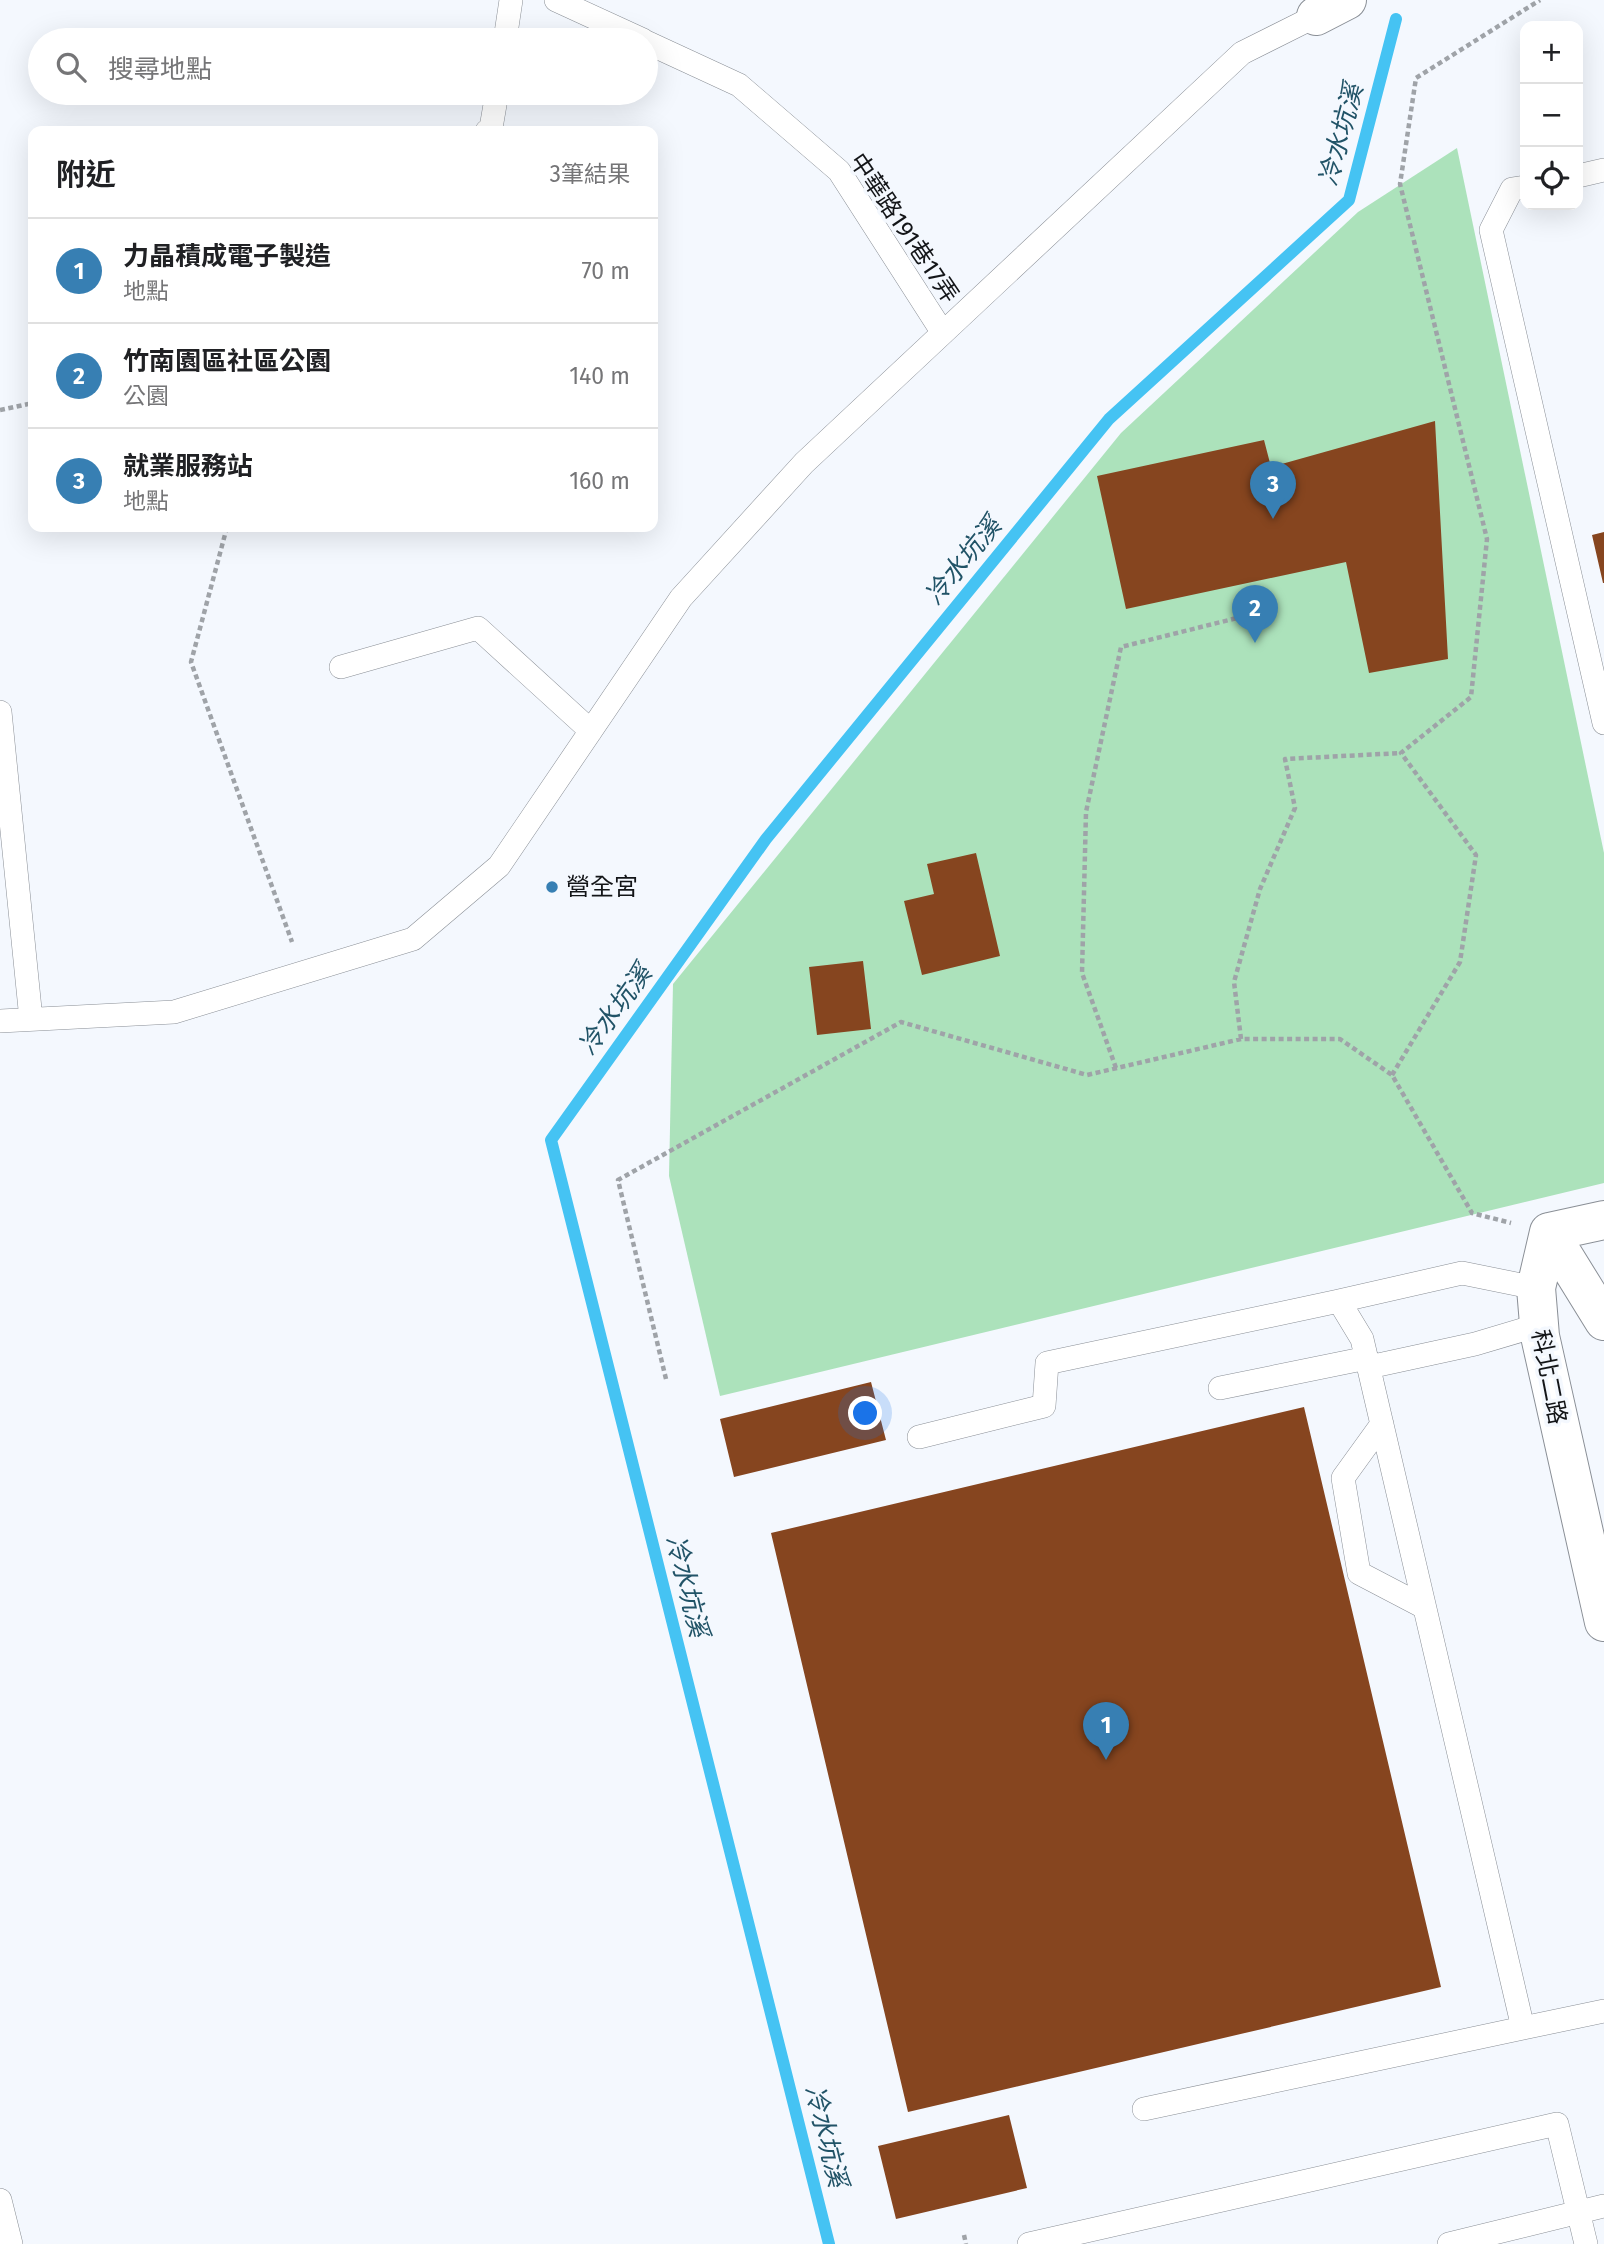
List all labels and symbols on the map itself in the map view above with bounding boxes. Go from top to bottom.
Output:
water label: 冷水坑溪 [1313,77,1370,189]
street label: 中華路191巷17弄 [844,148,964,308]
pin: 3 [1250,461,1296,519]
water label: 冷水坑溪 [918,508,1010,611]
pin: 2 [1232,585,1278,643]
place label: 營全宮 [566,873,638,901]
marker: 營全宮 [544,879,560,895]
water label: 冷水坑溪 [572,956,660,1061]
street label: 科北二路 [1526,1327,1572,1427]
your location [848,1396,882,1430]
water label: 冷水坑溪 [659,1532,716,1644]
pin: 1 [1083,1702,1129,1760]
water label: 冷水坑溪 [798,2082,855,2194]

